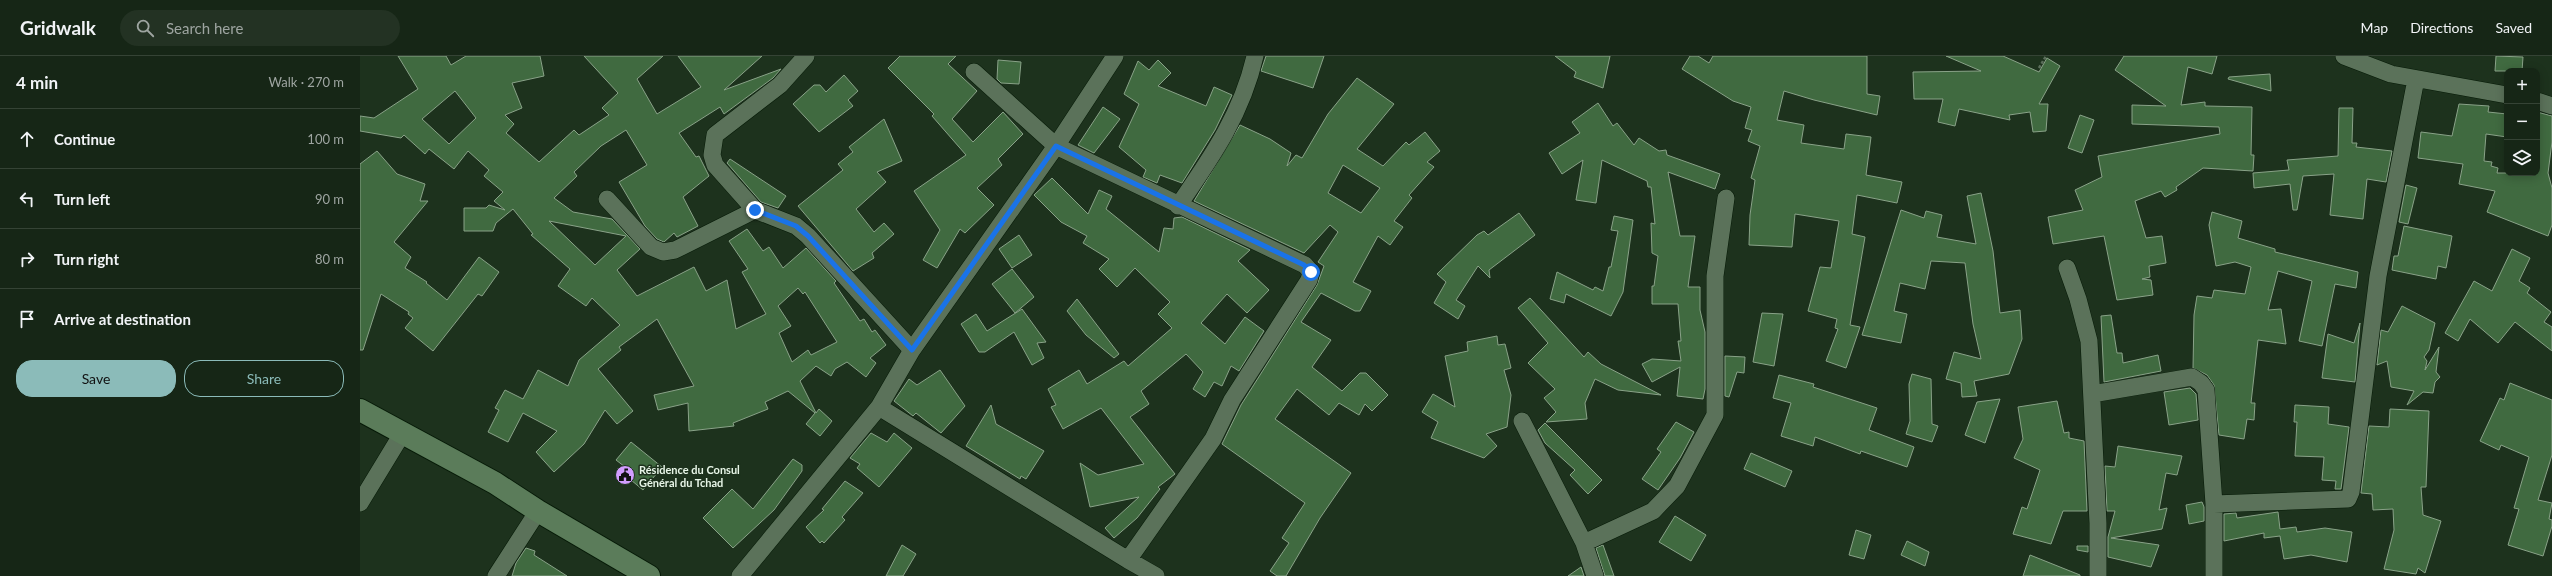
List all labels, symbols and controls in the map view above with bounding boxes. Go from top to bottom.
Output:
search box [120,10,400,46]
text: Gridwalk [20,16,96,39]
icon: search [134,17,156,39]
text: Search here [166,19,243,37]
text: Map [2361,19,2388,36]
text: Directions [2410,19,2473,36]
text: Saved [2495,19,2532,36]
map controls [2504,68,2540,176]
button: + [2504,68,2540,104]
text: 4 min [16,72,58,93]
text: Walk · 270 m [268,74,344,90]
button: − [2504,104,2540,140]
icon: ahead [16,128,38,150]
text: Continue [54,130,115,148]
text: 100 m [307,131,344,147]
button: layers [2504,140,2540,176]
icon: left [16,188,38,210]
text: Turn left [54,190,110,208]
text: 90 m [315,191,344,207]
route end [746,201,764,219]
icon: right [16,248,38,270]
text: Turn right [54,250,119,268]
text: 80 m [315,251,344,267]
route start [1302,263,1320,281]
icon: arrive [16,308,38,330]
text: Arrive at destination [54,310,191,328]
button: Save [16,360,176,397]
button: Share [184,360,344,397]
place label: Résidence du Consul Général du Tchad [639,463,740,489]
public building icon: Résidence du Consul Général du Tchad [614,464,636,486]

